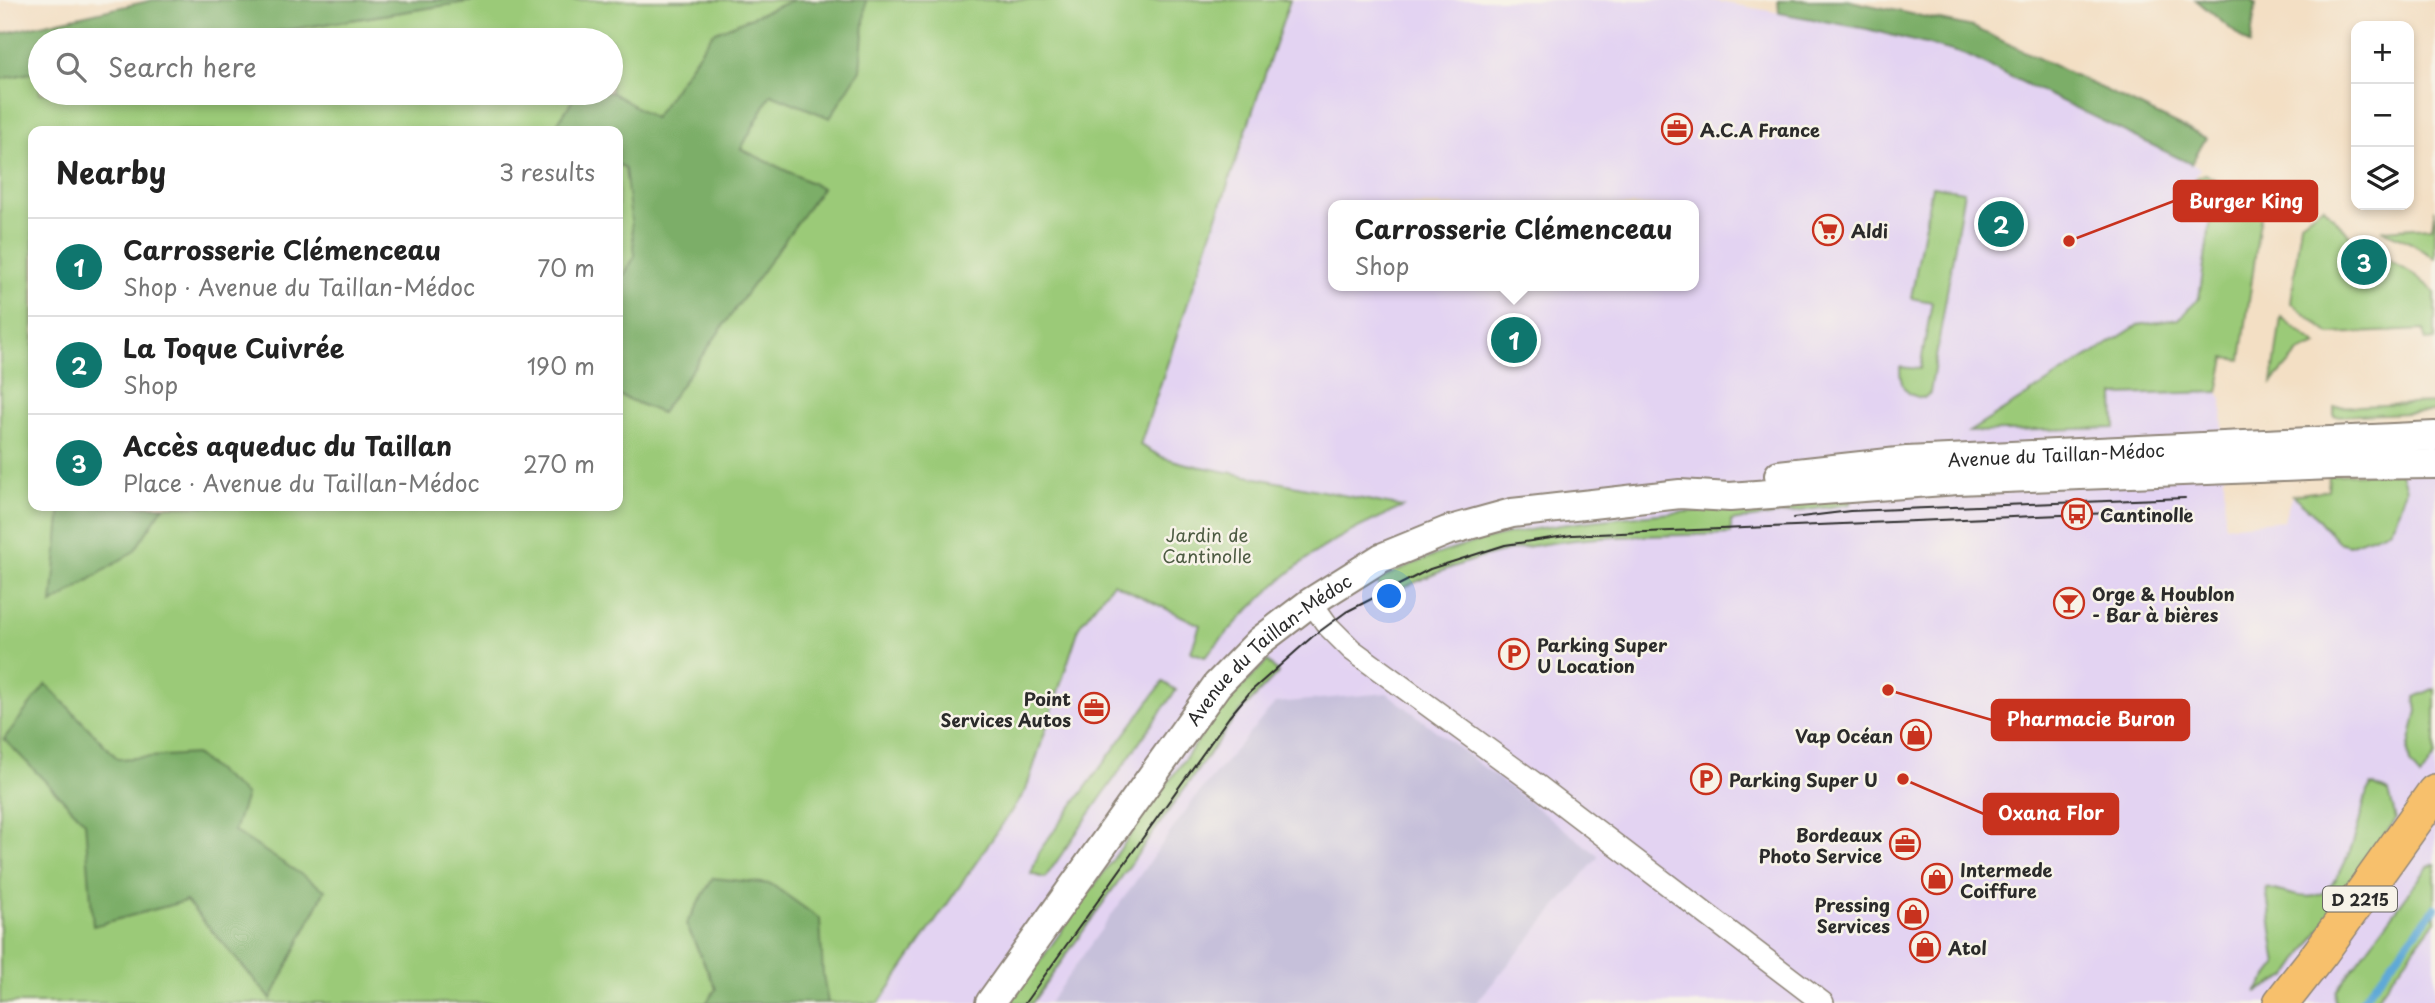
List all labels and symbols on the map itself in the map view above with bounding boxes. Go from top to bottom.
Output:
office icon: A.C.A France [1660,112,1694,146]
place label: A.C.A France [1700,116,1820,143]
callout: Burger King [2174,181,2317,221]
text: Burger King [2189,186,2303,214]
pin: 2 [1978,198,2024,250]
supermarket icon: Aldi [1811,213,1845,247]
place label: Aldi [1851,217,1888,244]
pin: 3 [2341,236,2387,288]
pin: 1 [1491,314,1537,366]
street label: Avenue du Taillan-Médoc [1947,435,2165,473]
bus stop icon: Cantinolle [2060,497,2094,531]
place label: Cantinolle [2100,501,2193,528]
park label: Jardin de Cantinolle [1162,521,1252,569]
street label: Avenue du Taillan-Médoc [1179,567,1356,731]
your location [1372,579,1406,613]
place label: Orge & Houblon - Bar à bières [2092,580,2235,628]
bar icon: Orge & Houblon - Bar à bières [2052,586,2086,620]
place label: Parking Super U Location [1537,631,1668,679]
parking icon: Parking Super U Location [1497,637,1531,671]
place label: Point Services Autos [940,685,1071,733]
office icon: Point Services Autos [1077,691,1111,725]
callout: Pharmacie Buron [1992,700,2189,740]
text: Pharmacie Buron [2007,704,2175,732]
shop icon: Vap Océan [1899,718,1933,752]
place label: Vap Océan [1795,722,1893,749]
parking icon: Parking Super U [1689,762,1723,796]
place label: Parking Super U [1729,766,1878,793]
callout: Oxana Flor [1984,794,2118,834]
text: Oxana Flor [1998,798,2104,826]
place label: Bordeaux Photo Service [1758,821,1882,869]
office icon: Bordeaux Photo Service [1888,827,1922,861]
place label: Intermede Coiffure [1960,856,2052,904]
shop icon: Intermede Coiffure [1920,862,1954,896]
road number: D 2215 [2323,886,2397,911]
place label: Pressing Services [1815,891,1890,939]
shop icon: Pressing Services [1896,897,1930,931]
shop icon: Atol [1908,930,1942,964]
place label: Atol [1947,934,1987,961]

